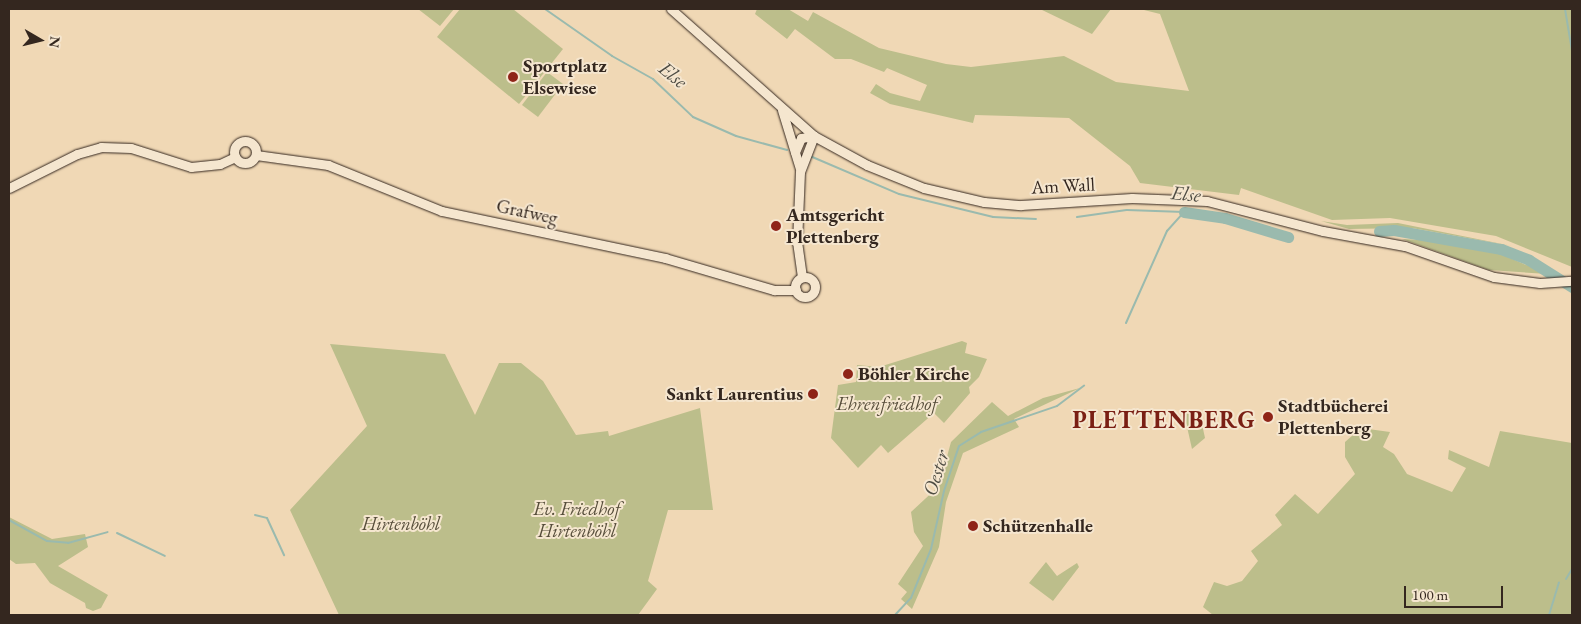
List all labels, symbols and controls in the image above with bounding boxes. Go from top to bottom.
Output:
north arrow [15,15,65,65]
text: N [45,35,65,49]
place label: Sportplatz Elsewiese [523,55,607,99]
water label: Else [654,56,692,94]
marker: Sportplatz Elsewiese [507,71,519,83]
street label: Am Wall [1030,173,1096,199]
water label: Else [1170,181,1202,207]
street label: Grafweg [494,194,560,230]
place label: Amtsgericht Plettenberg [786,204,884,248]
marker: Amtsgericht Plettenberg [770,220,782,232]
place label: Böhler Kirche [858,363,969,385]
marker: Böhler Kirche [842,368,854,380]
place label: Sankt Laurentius [667,383,803,405]
marker: Sankt Laurentius [807,388,819,400]
park label: Ehrenfriedhof [836,393,938,415]
place label: Stadtbücherei Plettenberg [1278,395,1388,439]
district label: PLETTENBERG [1071,406,1257,434]
marker: Stadtbücherei Plettenberg [1262,411,1274,423]
water label: Oester [918,447,954,499]
park label: Ev. Friedhof Hirtenböhl [533,498,621,542]
park label: Hirtenböhl [362,513,440,535]
place label: Schützenhalle [983,515,1093,537]
marker: Schützenhalle [967,520,979,532]
scale bar [1406,576,1505,608]
text: 100 m [1412,585,1448,604]

